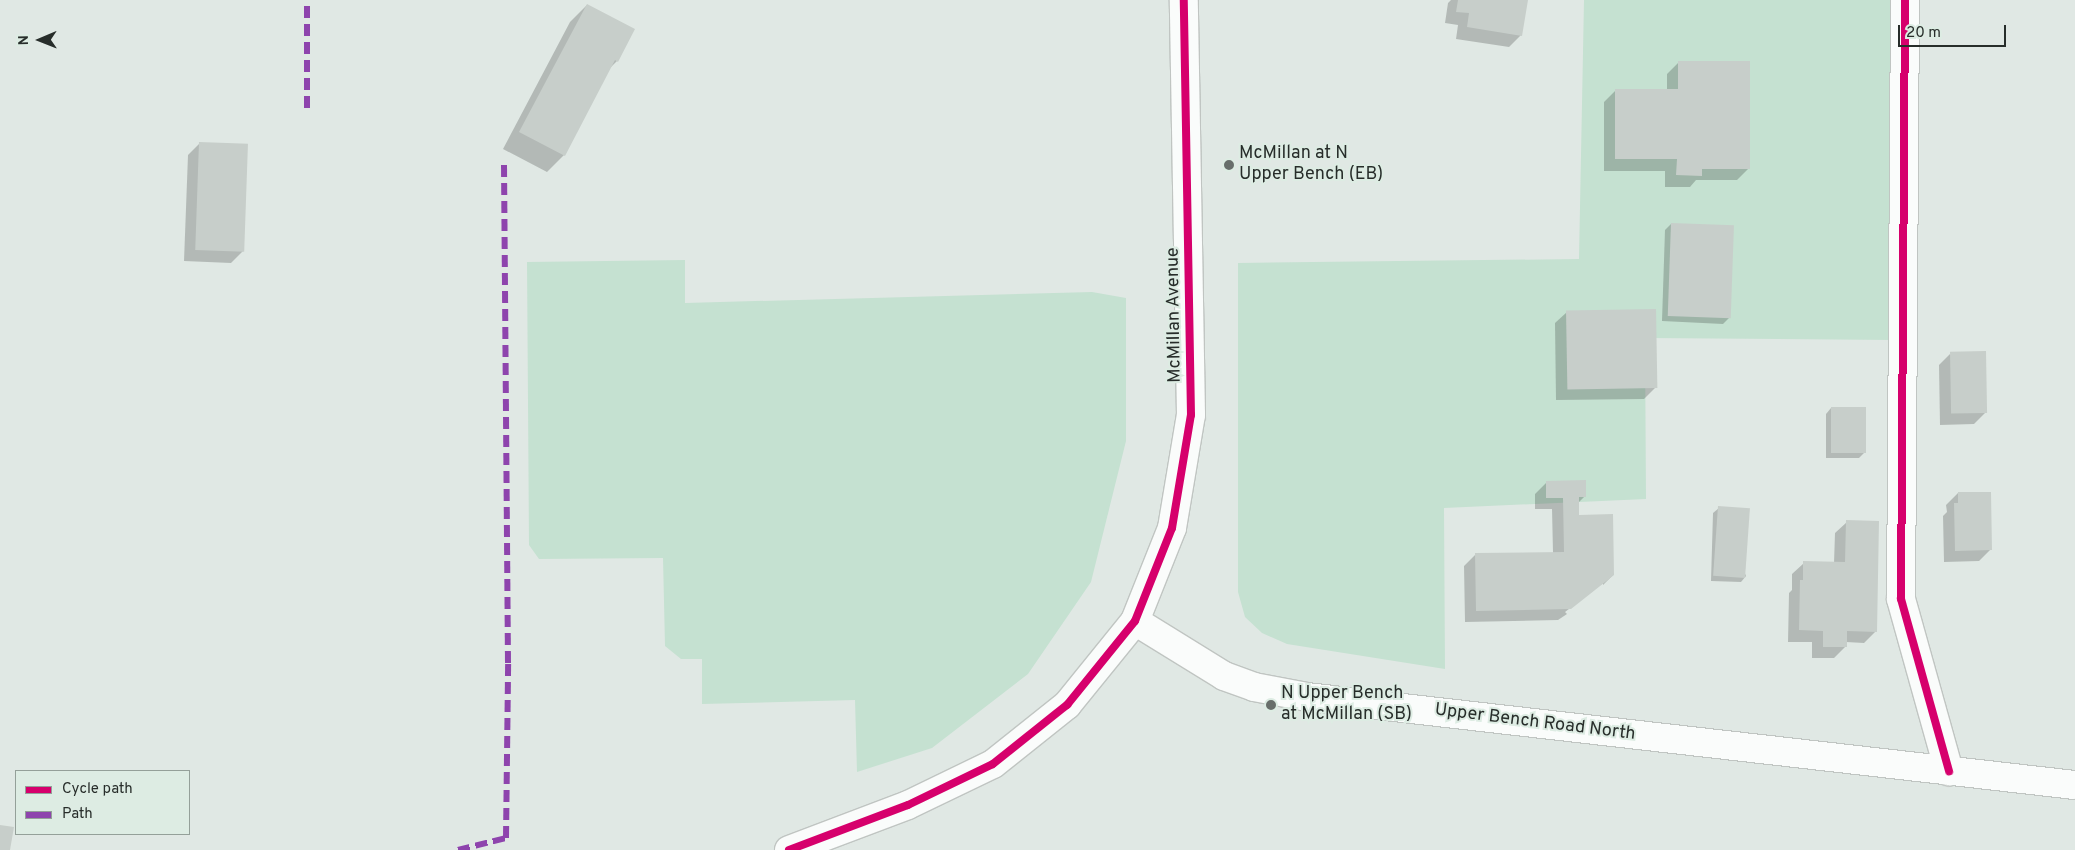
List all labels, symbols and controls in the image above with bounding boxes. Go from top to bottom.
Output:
north arrow [15,15,65,65]
scale bar [1900,15,2008,47]
text: 20 m [1906,24,1941,43]
text: N [16,35,33,45]
place label: McMillan at N Upper Bench (EB) [1239,144,1383,186]
marker: McMillan at N Upper Bench (EB) [1223,159,1235,171]
street label: McMillan Avenue [1163,247,1187,383]
place label: N Upper Bench at McMillan (SB) [1281,684,1412,726]
marker: N Upper Bench at McMillan (SB) [1265,699,1277,711]
street label: Upper Bench Road North [1433,700,1637,746]
legend [15,770,190,835]
text: Cycle path [62,780,133,799]
text: Path [62,805,93,824]

